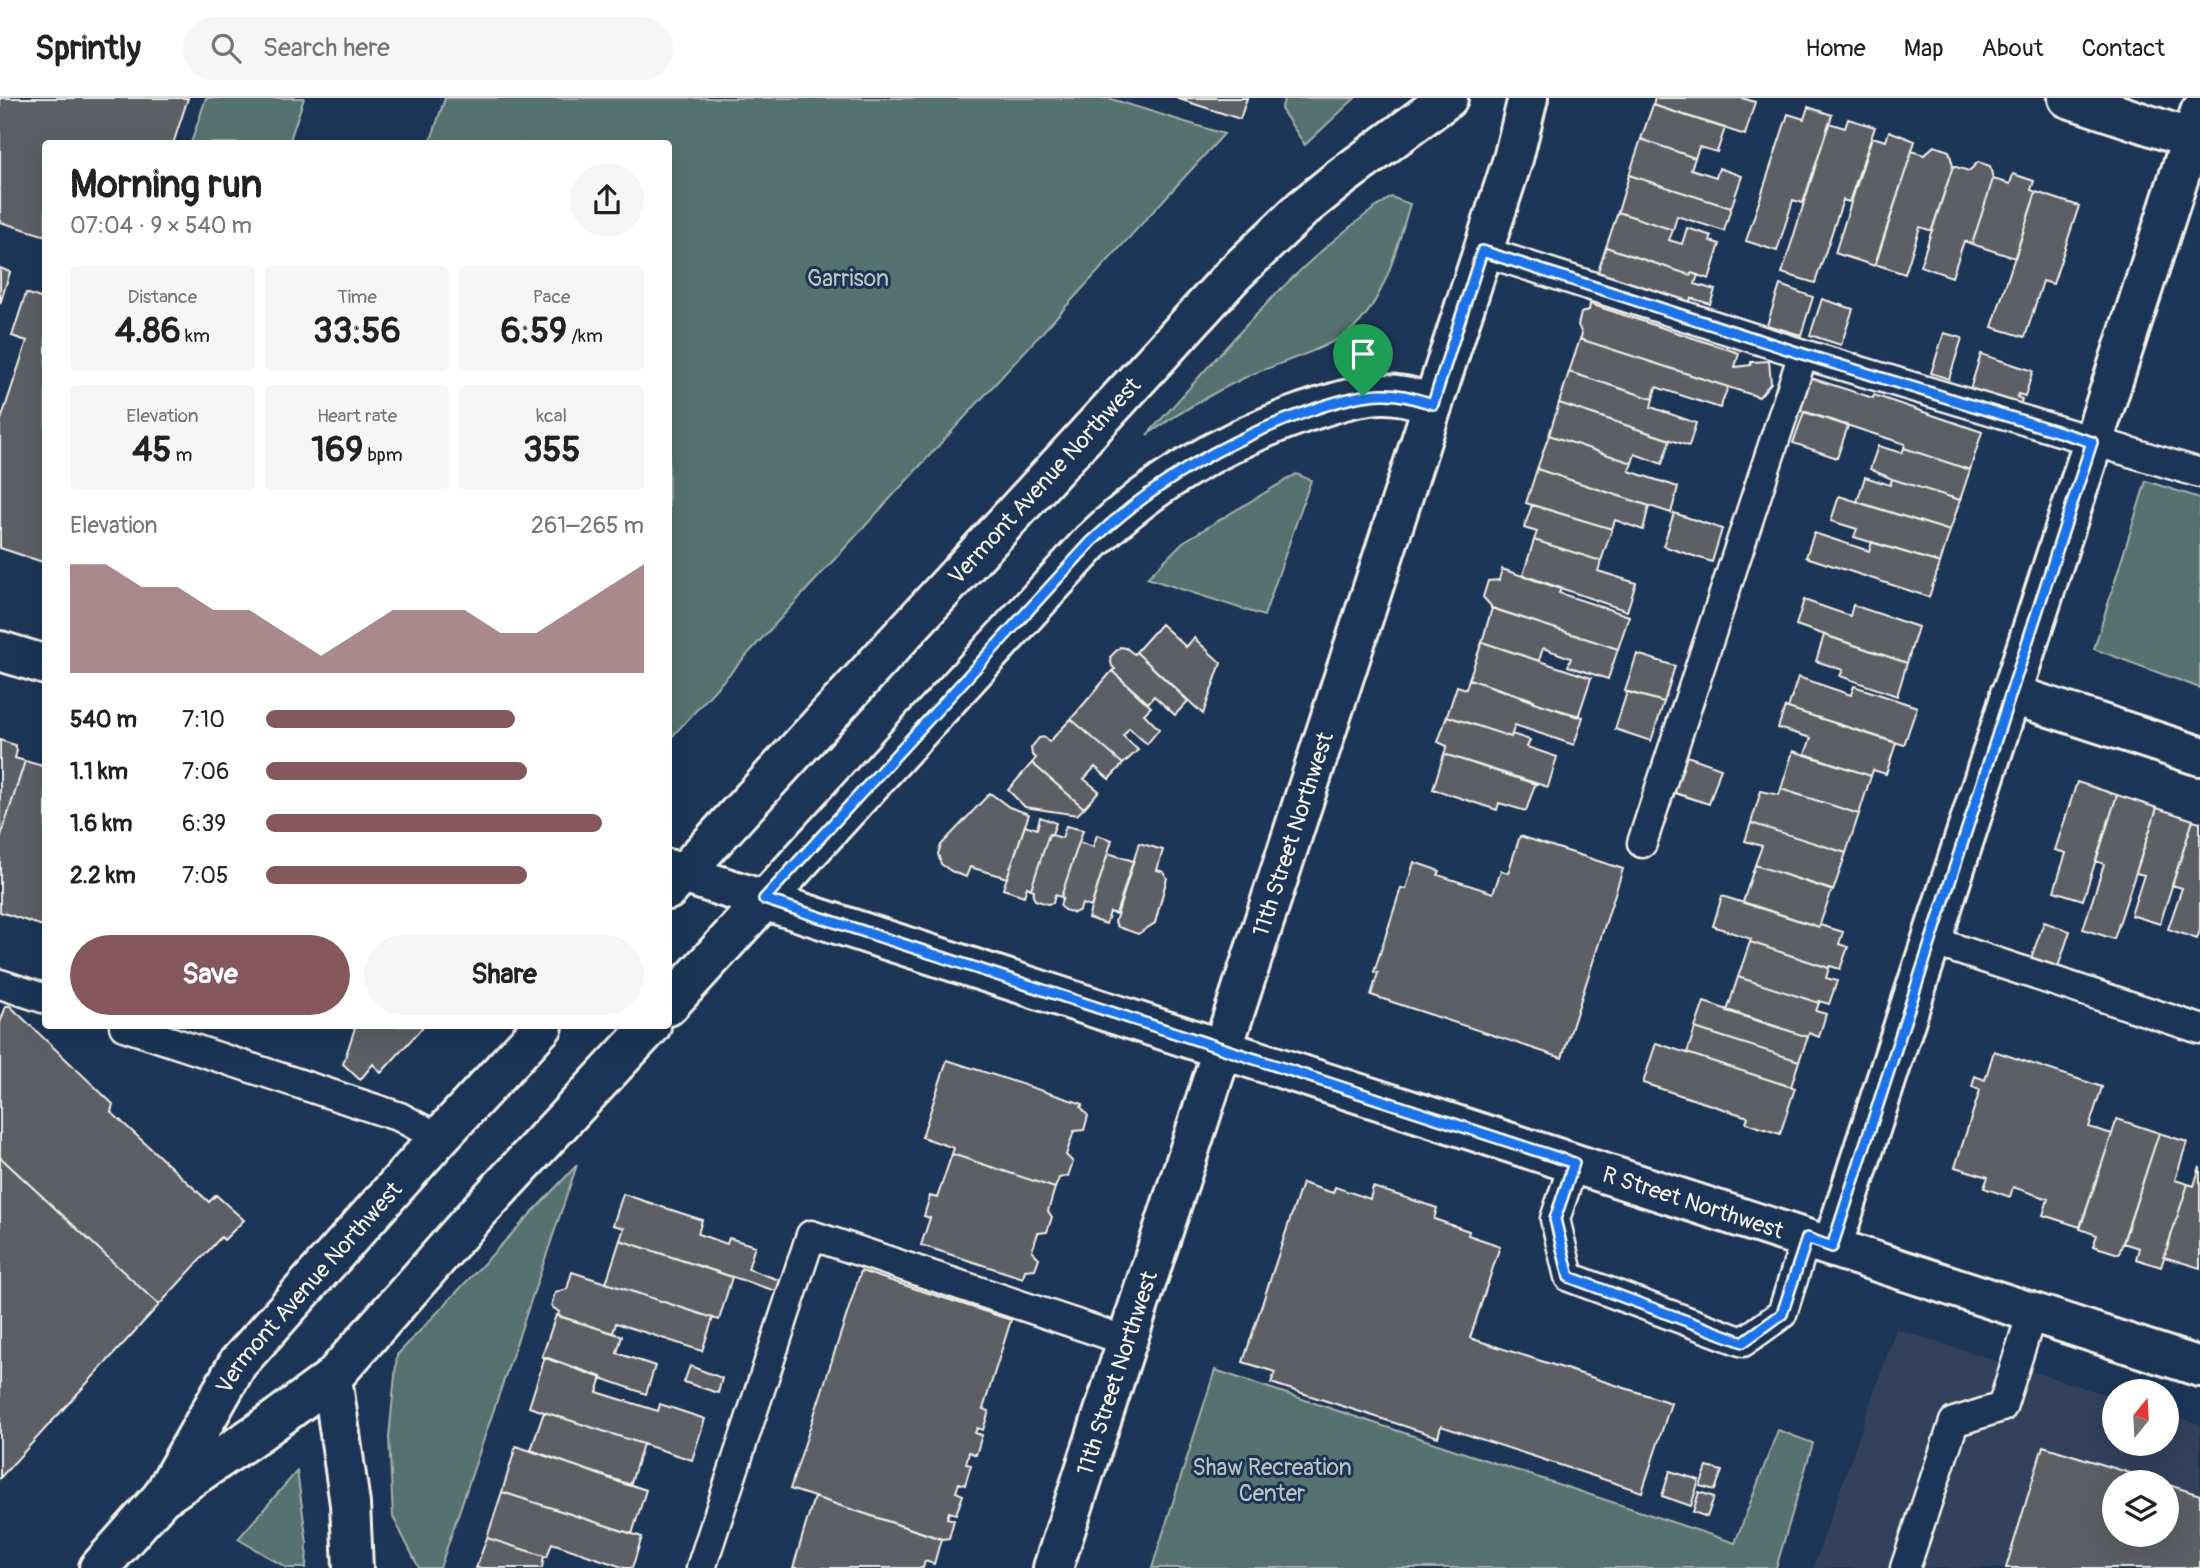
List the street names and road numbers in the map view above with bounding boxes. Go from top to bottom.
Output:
street label: Vermont Avenue Northwest [942,370,1147,590]
street label: 11th Street Northwest [1246,728,1340,940]
street label: R Street Northwest [1599,1159,1788,1245]
street label: Vermont Avenue Northwest [209,1175,408,1399]
street label: 11th Street Northwest [1070,1267,1164,1479]

